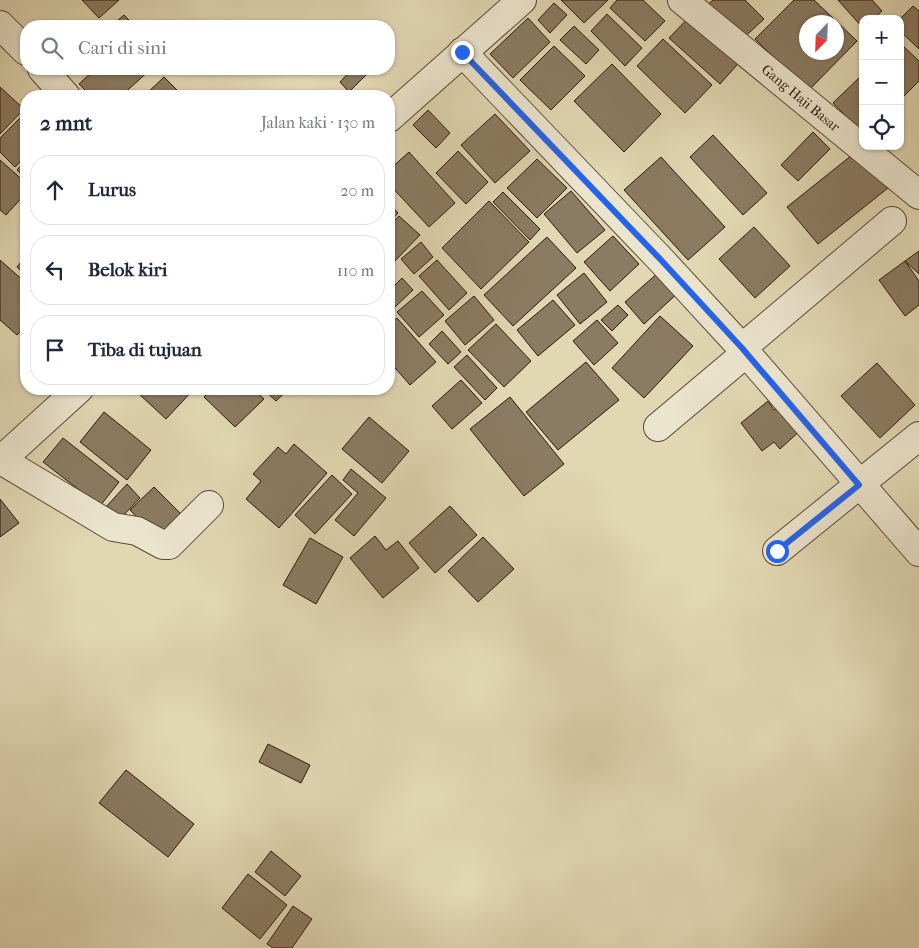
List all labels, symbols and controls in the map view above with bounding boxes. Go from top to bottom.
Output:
north arrow [799,15,844,60]
map controls [859,15,904,150]
button: + [859,15,904,60]
search box [20,20,395,75]
icon: search [38,34,66,62]
text: Cari di sini [78,37,167,59]
route end [451,41,474,64]
button: − [859,60,904,105]
street label: Gang Haji Basar [758,61,844,135]
button: locate [859,105,904,150]
text: 2 mnt [40,111,92,135]
text: Jalan kaki · 130 m [261,113,375,132]
icon: ahead [41,176,69,204]
text: Lurus [88,179,136,201]
text: 20 m [340,181,374,200]
icon: left [41,256,69,284]
text: Belok kiri [88,259,167,281]
text: 110 m [337,261,374,280]
icon: arrive [41,336,69,364]
text: Tiba di tujuan [88,339,202,361]
route start [766,540,789,563]

